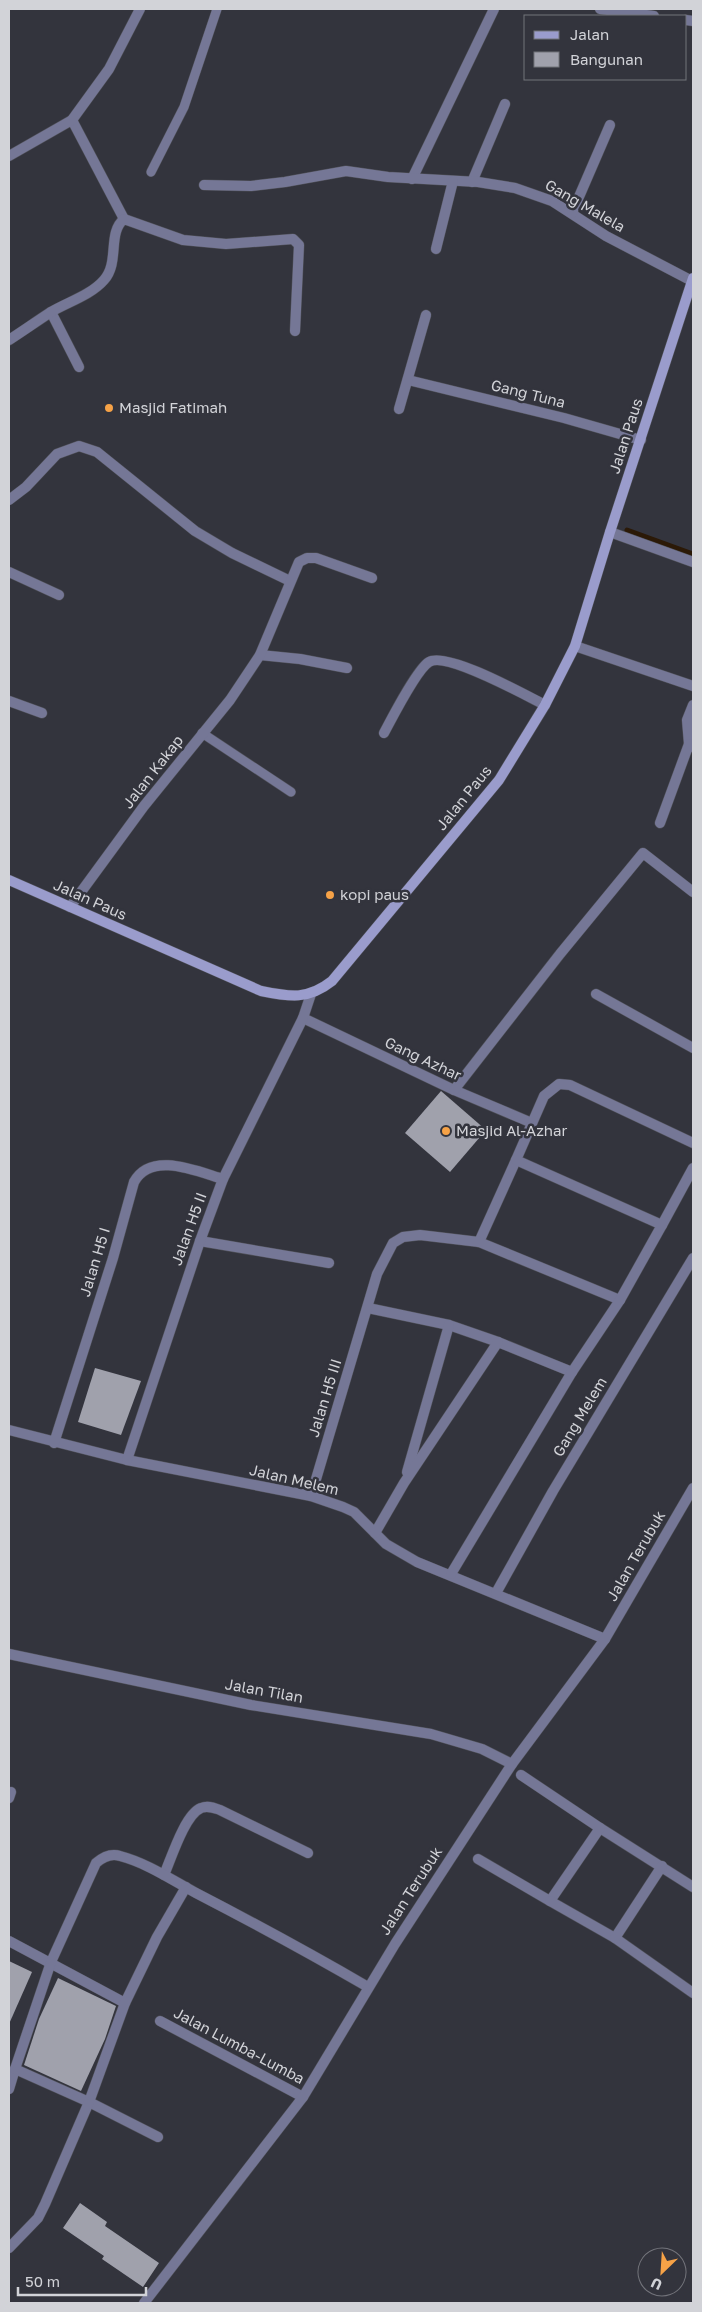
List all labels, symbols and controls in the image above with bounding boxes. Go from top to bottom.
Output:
legend [524,15,687,80]
text: Jalan [570,25,609,43]
text: Bangunan [570,50,643,68]
street label: Gang Malela [542,175,629,235]
street label: Gang Tuna [489,375,567,411]
street label: Jalan Paus [604,396,646,476]
place label: Masjid Fatimah [119,398,227,416]
marker: Masjid Fatimah [103,402,115,414]
street label: Jalan Kakap [118,731,186,812]
street label: Jalan Paus [432,761,495,833]
street label: Jalan Paus [51,875,130,923]
place label: kopi paus [340,885,409,903]
marker: kopi paus [324,889,336,901]
street label: Gang Azhar [382,1032,465,1084]
place label: Masjid Al-Azhar [456,1121,568,1139]
marker: Masjid Al-Azhar [440,1125,452,1137]
street label: Jalan H5 II [167,1190,210,1268]
street label: Jalan H5 I [75,1225,113,1299]
street label: Jalan H5 III [304,1356,344,1439]
street label: Gang Melem [548,1373,610,1459]
street label: Jalan Melem [248,1460,341,1498]
street label: Jalan Terubuk [602,1507,669,1604]
street label: Jalan Tilan [224,1674,305,1706]
street label: Jalan Terubuk [375,1843,446,1938]
street label: Jalan Lumba-Lumba [171,2003,308,2087]
north arrow [637,2247,687,2297]
scale bar [18,2264,145,2296]
text: 50 m [25,2272,60,2290]
text: U [648,2274,665,2294]

